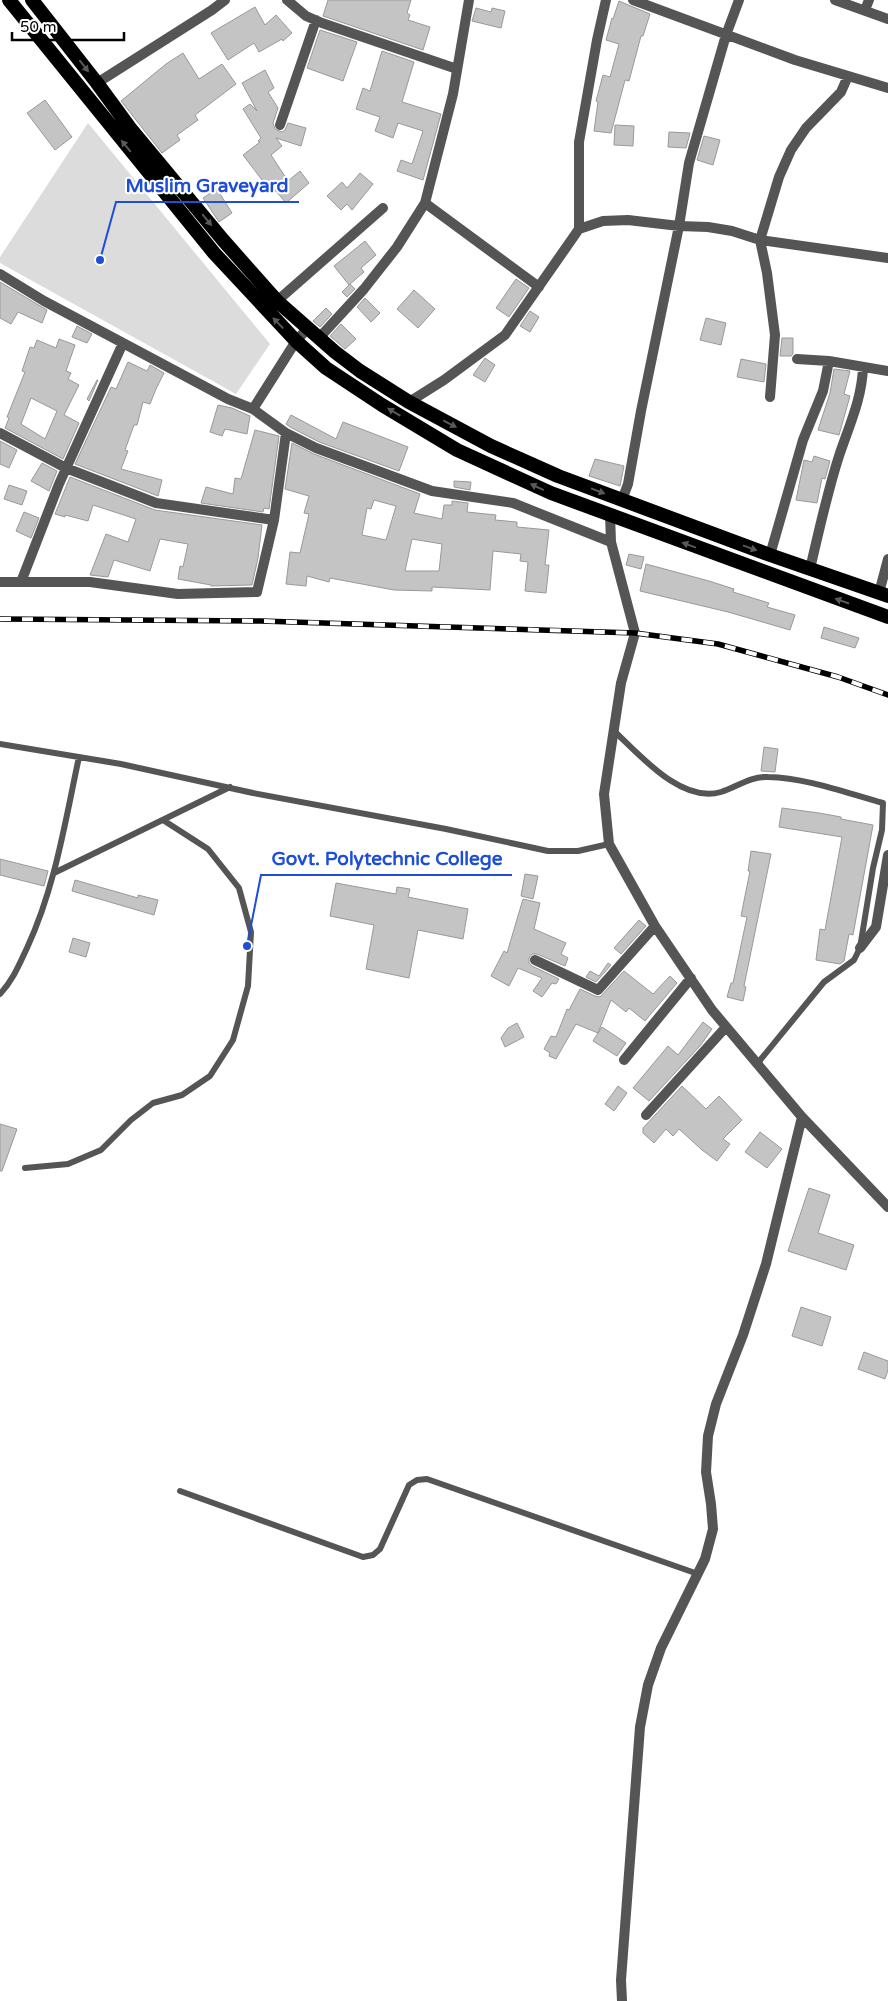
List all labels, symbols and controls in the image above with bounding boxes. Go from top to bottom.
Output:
scale bar [12,10,125,42]
text: 50 m [20,18,57,36]
one-way arrow [78,59,89,72]
one-way arrow [121,140,132,153]
callout: Muslim Graveyard [116,168,299,202]
text: Muslim Graveyard [125,175,289,198]
one-way arrow [201,214,212,227]
one-way arrow [272,317,284,329]
one-way arrow [387,408,400,417]
one-way arrow [443,420,457,428]
one-way arrow [530,483,545,492]
one-way arrow [591,487,606,495]
one-way arrow [682,541,697,548]
one-way arrow [743,544,758,552]
one-way arrow [834,597,849,605]
callout: Govt. Polytechnic College [261,841,512,875]
text: Govt. Polytechnic College [271,848,503,871]

